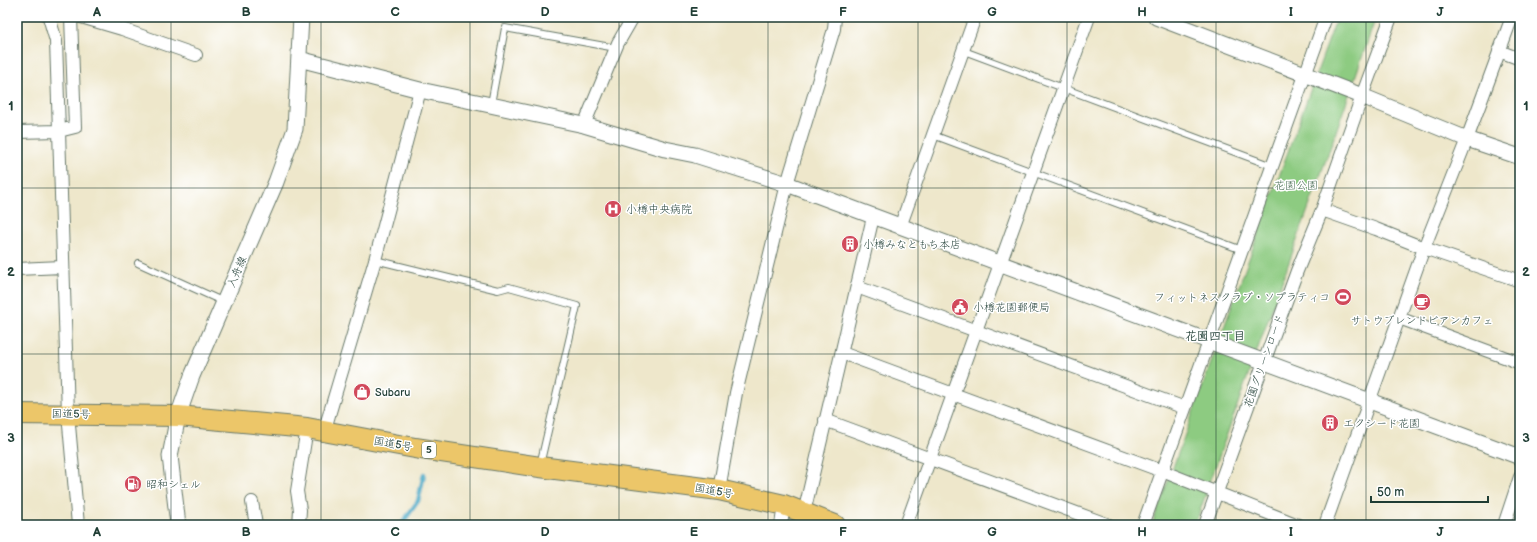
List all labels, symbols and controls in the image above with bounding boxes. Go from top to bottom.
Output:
text: A [92,4,101,20]
text: B [241,4,251,20]
text: C [390,4,400,20]
text: D [540,4,550,20]
text: E [690,4,699,20]
text: F [839,4,847,20]
text: G [987,4,997,20]
text: H [1137,4,1147,20]
text: I [1289,4,1293,20]
text: J [1436,4,1444,20]
text: 1 [8,98,14,114]
text: 1 [1523,98,1529,114]
park label: 花園公園 [1274,179,1318,192]
hospital icon: 小樽中央病院 [603,199,623,219]
place label: 小樽中央病院 [626,203,692,216]
building icon: 小樽みなともち本店 [840,234,860,254]
place label: 小樽みなともち本店 [863,238,961,251]
street label: 入舟線 [225,254,249,290]
text: 2 [7,264,15,280]
text: 2 [1522,264,1530,280]
sports icon: フィットネスクラブ・ソプラティコ [1333,287,1353,307]
place label: フィットネスクラブ・ソプラティコ [1154,291,1330,304]
cafe icon: サトウブレンドビアンカフェ [1412,292,1432,312]
public building icon: 小樽花園郵便局 [950,297,970,317]
place label: 小樽花園郵便局 [973,301,1050,314]
street label: 花園グリーンロード [1241,313,1287,409]
place label: サトウブレンドビアンカフェ [1351,314,1494,327]
district label: 花園四丁目 [1185,329,1245,344]
shop icon: Subaru [352,382,372,402]
place label: Subaru [375,386,410,399]
street label: 国道5号 [51,407,91,421]
building icon: エクシード花園 [1320,413,1340,433]
place label: エクシード花園 [1343,417,1420,430]
text: 3 [7,430,15,446]
text: 3 [1522,430,1530,446]
street label: 国道5号 [373,434,413,454]
road number: 5 [422,442,436,458]
fuel station icon: 昭和シェル [123,474,143,494]
place label: 昭和シェル [146,478,201,491]
scale bar [1371,478,1488,504]
street label: 国道5号 [694,481,734,501]
text: 50 m [1377,485,1404,500]
text: A [92,524,101,540]
text: B [241,524,251,540]
text: C [390,524,400,540]
text: D [540,524,550,540]
text: E [690,524,699,540]
text: F [839,524,847,540]
text: G [987,524,997,540]
text: H [1137,524,1147,540]
text: I [1289,524,1293,540]
text: J [1436,524,1444,540]

